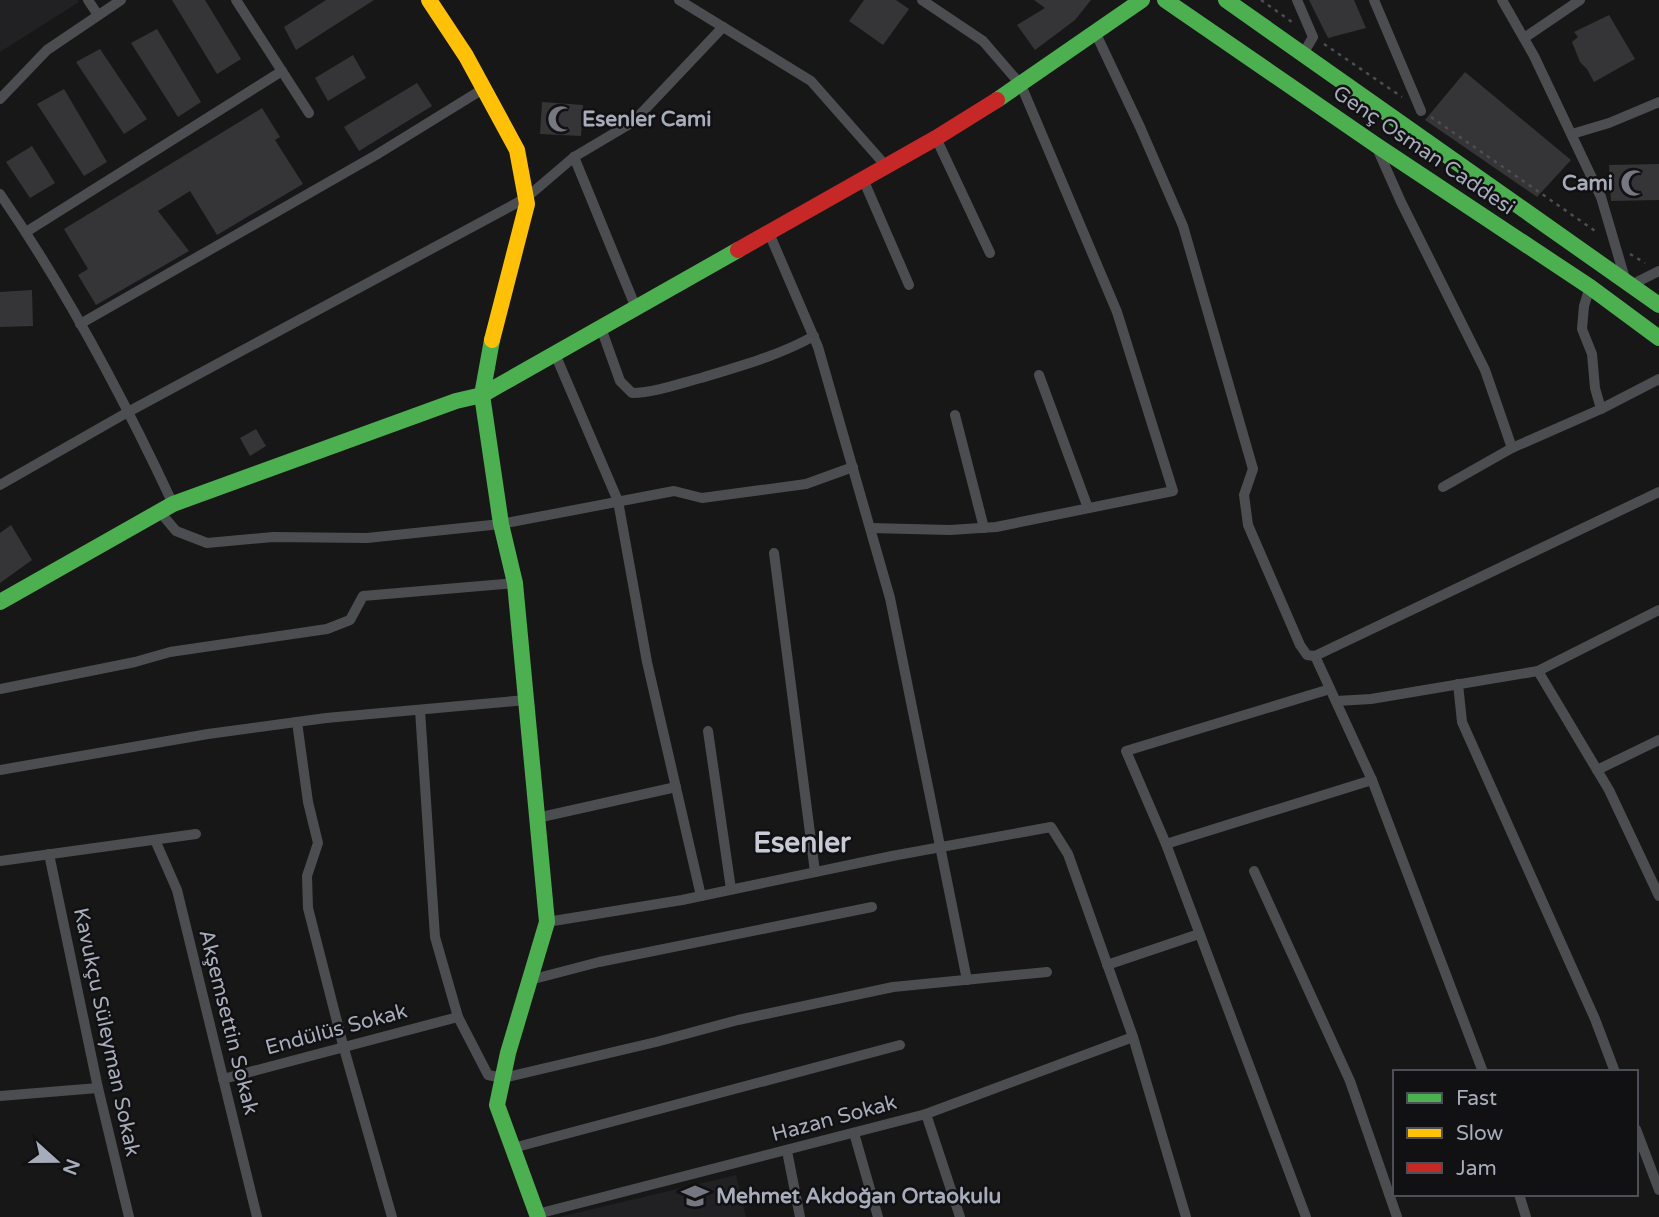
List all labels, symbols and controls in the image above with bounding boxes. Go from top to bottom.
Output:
street label: Genç Osman Caddesi [1328,80,1519,221]
mosque icon: Esenler Cami [546,104,576,134]
place label: Esenler Cami [582,107,712,132]
mosque icon: Cami [1619,168,1649,198]
place label: Cami [1562,171,1613,196]
district label: Esenler [753,826,852,860]
street label: Kavukçu Süleyman Sokak [68,905,145,1159]
street label: Akşemsettin Sokak [193,927,264,1117]
street label: Endülüs Sokak [262,999,410,1060]
legend [1393,1070,1638,1196]
text: Fast [1456,1086,1497,1111]
street label: Hazan Sokak [769,1090,899,1147]
text: Slow [1456,1121,1504,1146]
north arrow [21,1126,91,1196]
text: N [58,1156,84,1178]
text: Jam [1456,1156,1497,1181]
school or university icon: Mehmet Akdoğan Ortaokulu [680,1181,710,1211]
place label: Mehmet Akdoğan Ortaokulu [716,1184,1001,1209]

